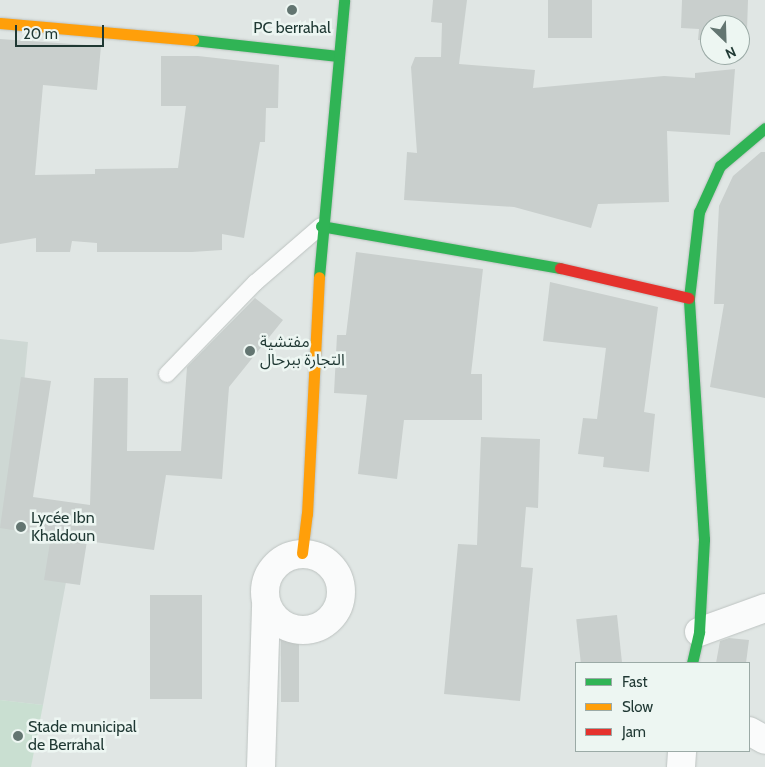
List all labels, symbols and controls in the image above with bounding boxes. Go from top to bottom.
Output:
marker: PC berrahal [286,4,298,16]
scale bar [18,15,106,47]
north arrow [700,15,750,65]
place label: PC berrahal [253,18,331,38]
text: 20 m [23,25,58,43]
text: N [723,43,739,63]
place label: مفتشية التجارة ببرحال [260,332,345,370]
marker: مفتشية التجارة ببرحال [244,345,256,357]
place label: Lycée Ibn Khaldoun [31,508,95,546]
marker: Lycée Ibn Khaldoun [15,521,27,533]
legend [575,662,750,752]
text: Fast [622,673,647,691]
text: Slow [622,698,653,716]
place label: Stade municipal de Berrahal [28,717,137,755]
text: Jam [622,723,646,741]
marker: Stade municipal de Berrahal [12,730,24,742]

